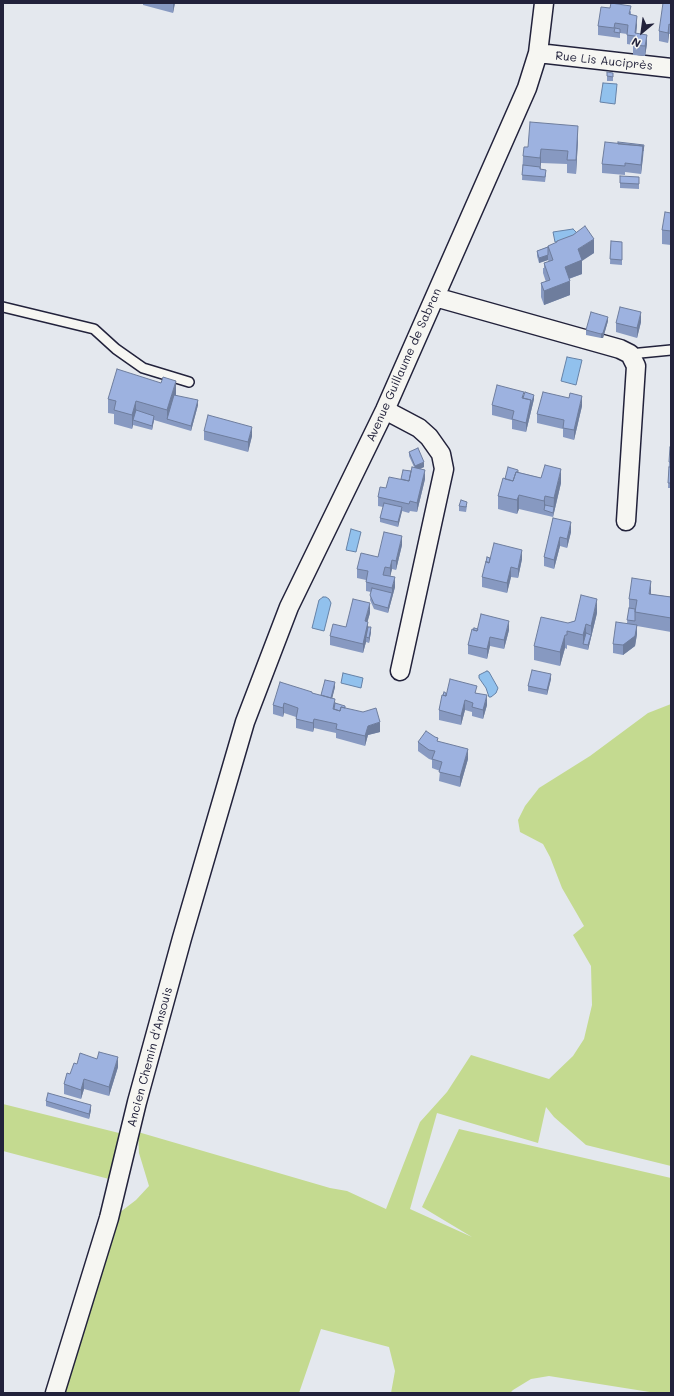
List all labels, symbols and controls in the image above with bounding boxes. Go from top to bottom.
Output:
north arrow [622,12,662,52]
text: N [629,34,643,52]
street label: Rue Lis Auciprès [555,49,653,73]
street label: Avenue Guillaume de Sabran [364,286,444,444]
street label: Ancien Chemin d'Ansouis [124,985,176,1129]

